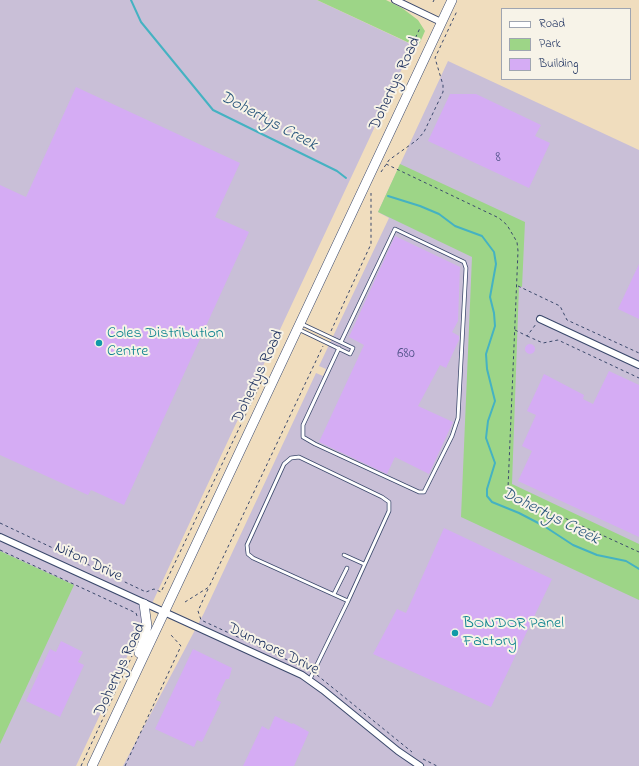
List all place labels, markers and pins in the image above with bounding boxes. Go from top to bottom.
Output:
place label: Coles Distribution Centre [107,324,224,362]
marker: Coles Distribution Centre [94,338,104,348]
place label: BONDOR Panel Factory [463,614,564,652]
marker: BONDOR Panel Factory [450,628,460,638]

